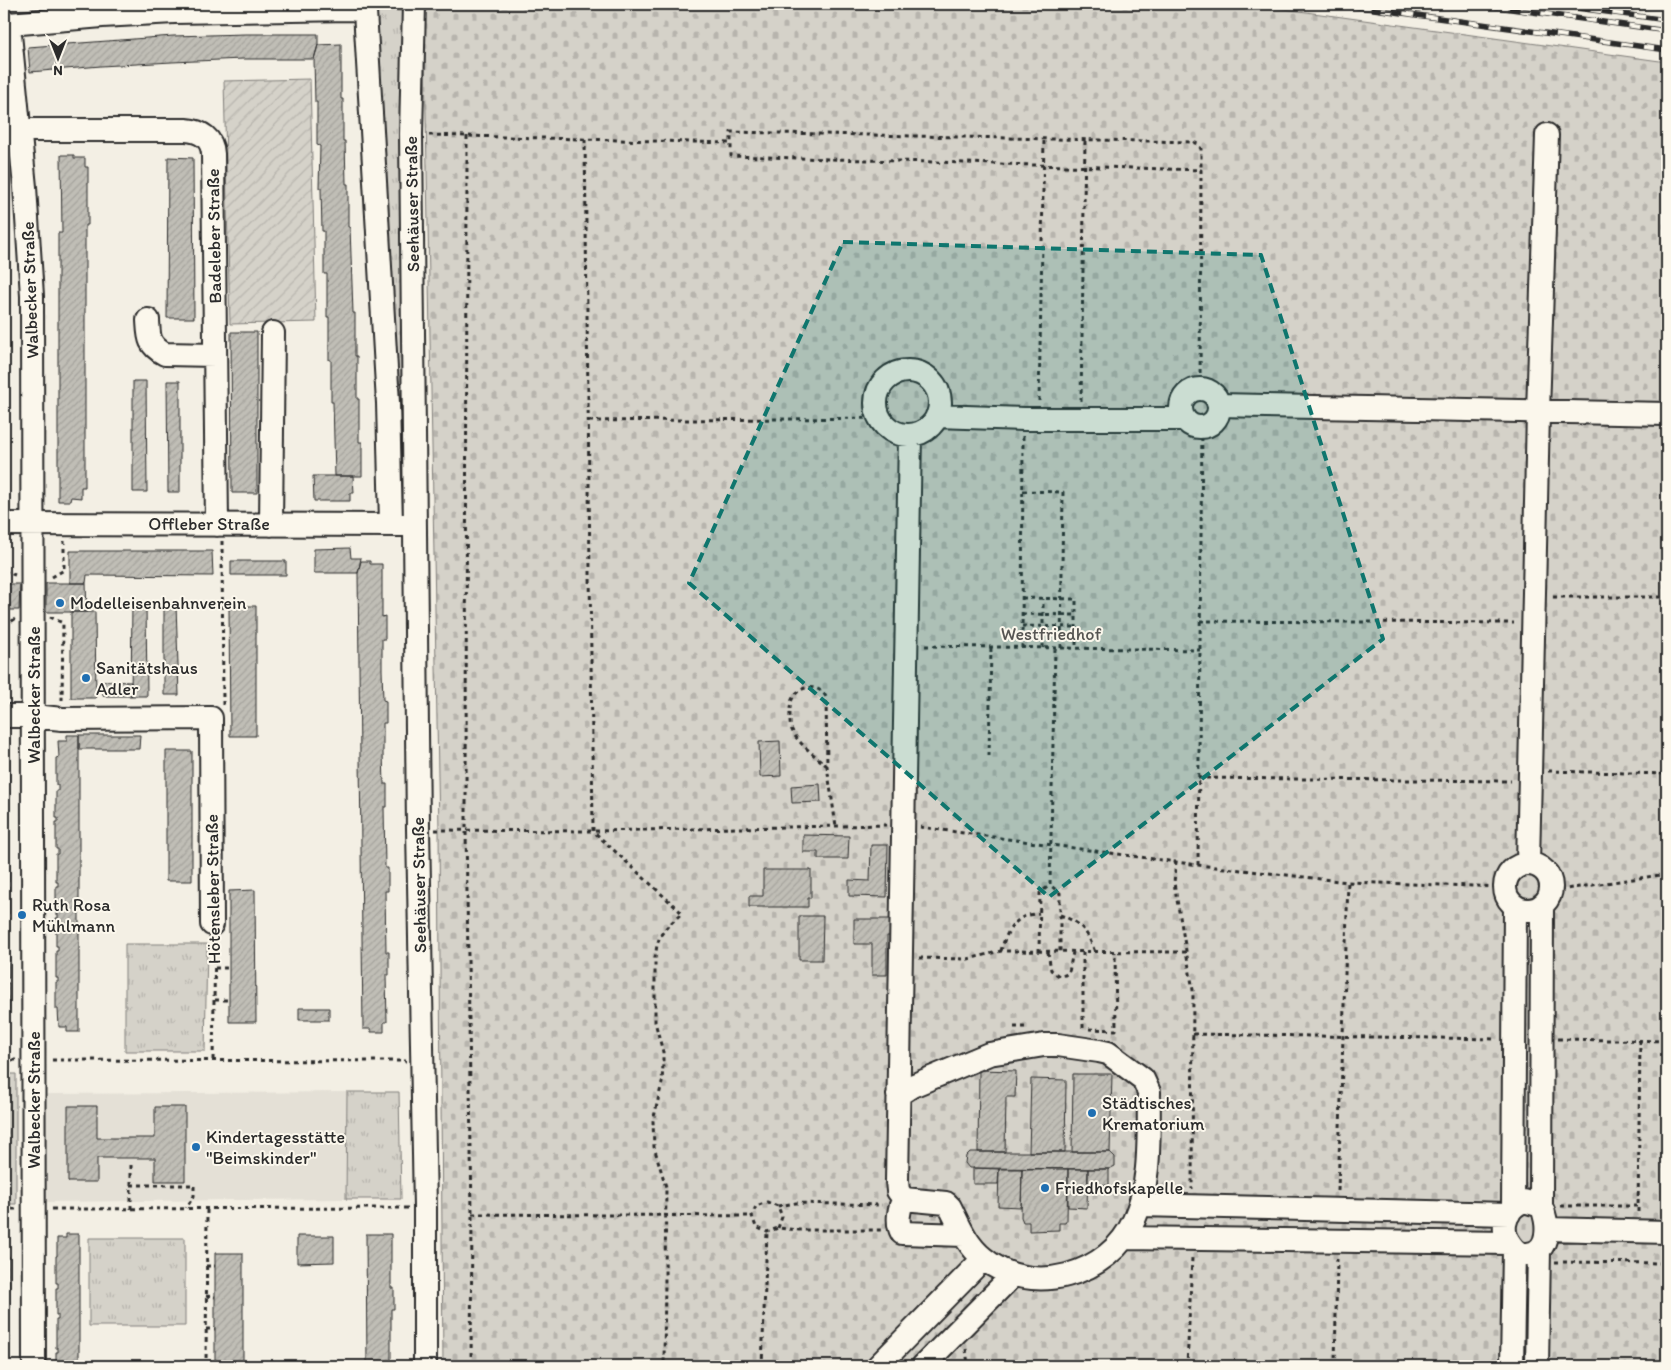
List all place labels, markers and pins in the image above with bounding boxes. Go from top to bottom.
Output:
place label: Modelleisenbahnverein [70,592,247,614]
marker: Modelleisenbahnverein [54,597,66,609]
place label: Sanitätshaus Adler [96,657,198,700]
marker: Sanitätshaus Adler [80,672,92,684]
place label: Ruth Rosa Mühlmann [32,894,116,937]
marker: Ruth Rosa Mühlmann [16,909,28,921]
place label: Städtisches Krematorium [1102,1092,1205,1135]
marker: Städtisches Krematorium [1086,1107,1098,1119]
place label: Kindertagesstätte "Beimskinder" [206,1126,345,1169]
marker: Kindertagesstätte "Beimskinder" [190,1141,202,1153]
place label: Friedhofskapelle [1055,1177,1183,1199]
marker: Friedhofskapelle [1039,1182,1051,1194]

